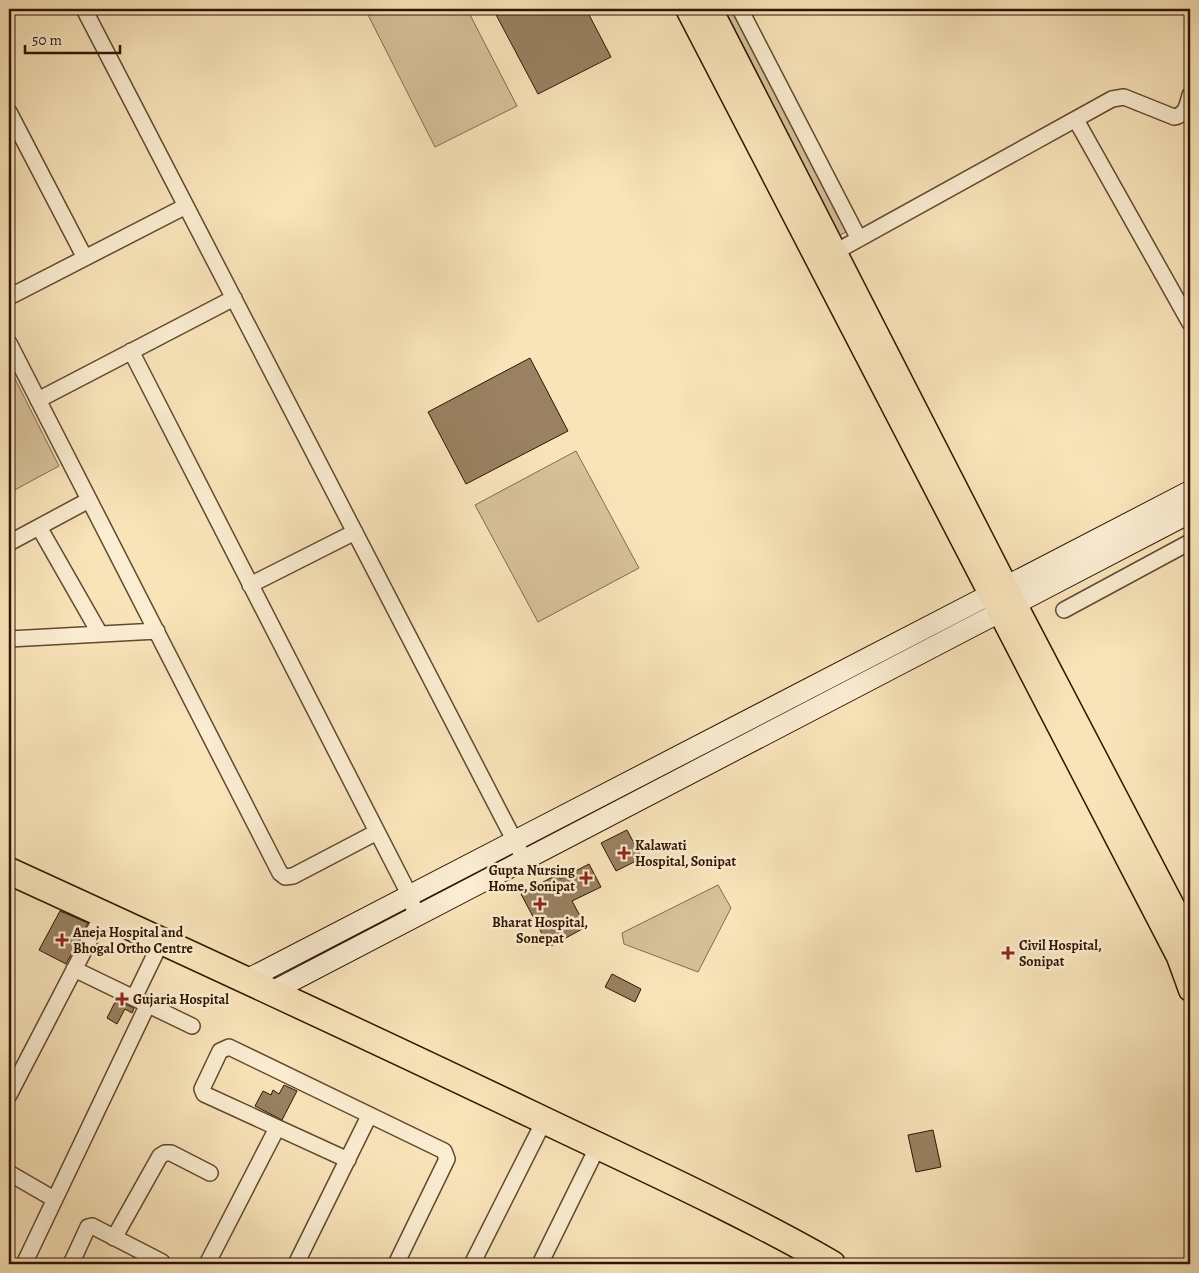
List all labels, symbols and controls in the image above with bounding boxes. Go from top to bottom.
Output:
scale bar [25,22,120,54]
text: 50 m [32,30,62,50]
place label: Kalawati Hospital, Sonipat [635,836,737,871]
marker: Kalawati Hospital, Sonipat [617,846,631,860]
place label: Gupta Nursing Home, Sonipat [488,861,576,896]
marker: Gupta Nursing Home, Sonipat [579,871,593,885]
marker: Bharat Hospital, Sonepat [533,897,547,911]
place label: Bharat Hospital, Sonepat [492,913,588,948]
place label: Aneja Hospital and Bhogal Ortho Centre [72,923,194,958]
marker: Aneja Hospital and Bhogal Ortho Centre [55,933,69,947]
place label: Civil Hospital, Sonipat [1019,936,1102,971]
marker: Civil Hospital, Sonipat [1001,946,1015,960]
place label: Gujaria Hospital [133,990,229,1009]
marker: Gujaria Hospital [115,992,129,1006]

